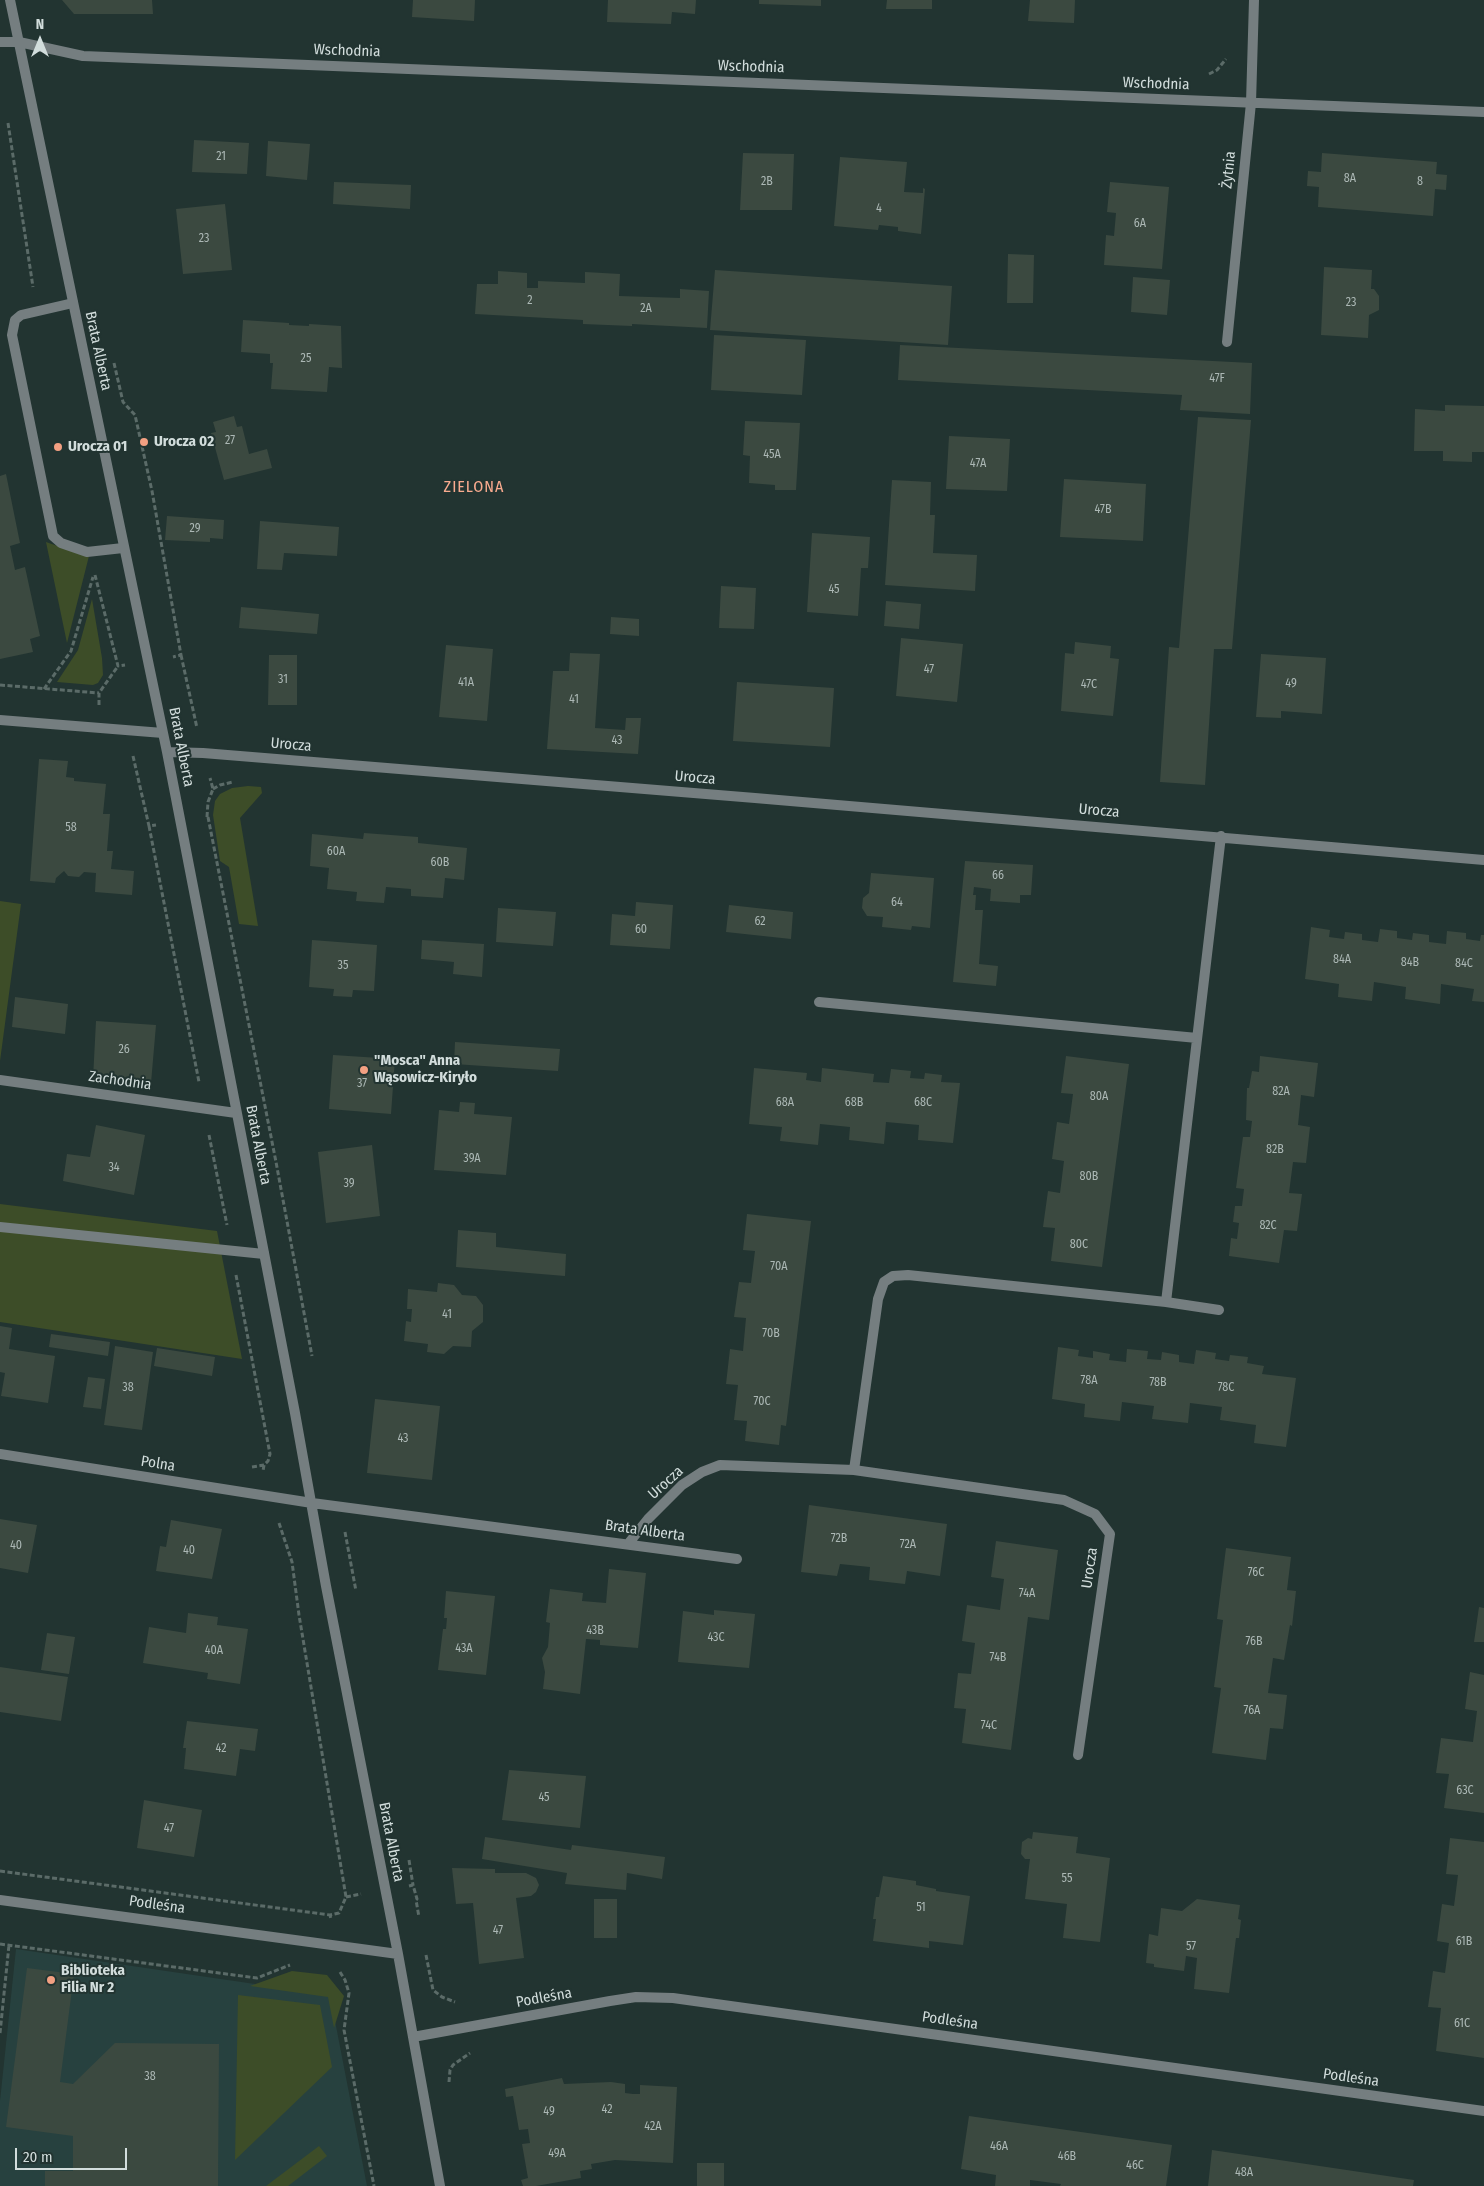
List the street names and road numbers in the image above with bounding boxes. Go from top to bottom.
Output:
street label: Wschodnia [313,41,381,61]
street label: Wschodnia [717,57,785,77]
street label: Wschodnia [1122,74,1190,94]
street label: Żytnia [1218,150,1240,190]
street label: Brata Alberta [81,310,115,392]
street label: Brata Alberta [164,706,198,788]
street label: Urocza [270,734,312,756]
street label: Urocza [674,767,716,789]
street label: Urocza [1078,800,1120,822]
street label: Zachodnia [87,1068,153,1094]
street label: Brata Alberta [241,1104,275,1186]
street label: Polna [140,1452,176,1476]
street label: Urocza [645,1463,687,1503]
street label: Brata Alberta [604,1516,686,1546]
street label: Urocza [1078,1546,1102,1590]
street label: Brata Alberta [374,1801,408,1883]
street label: Podleśna [128,1892,186,1918]
street label: Podleśna [515,1984,573,2012]
street label: Podleśna [921,2008,979,2034]
street label: Podleśna [1322,2065,1380,2091]

